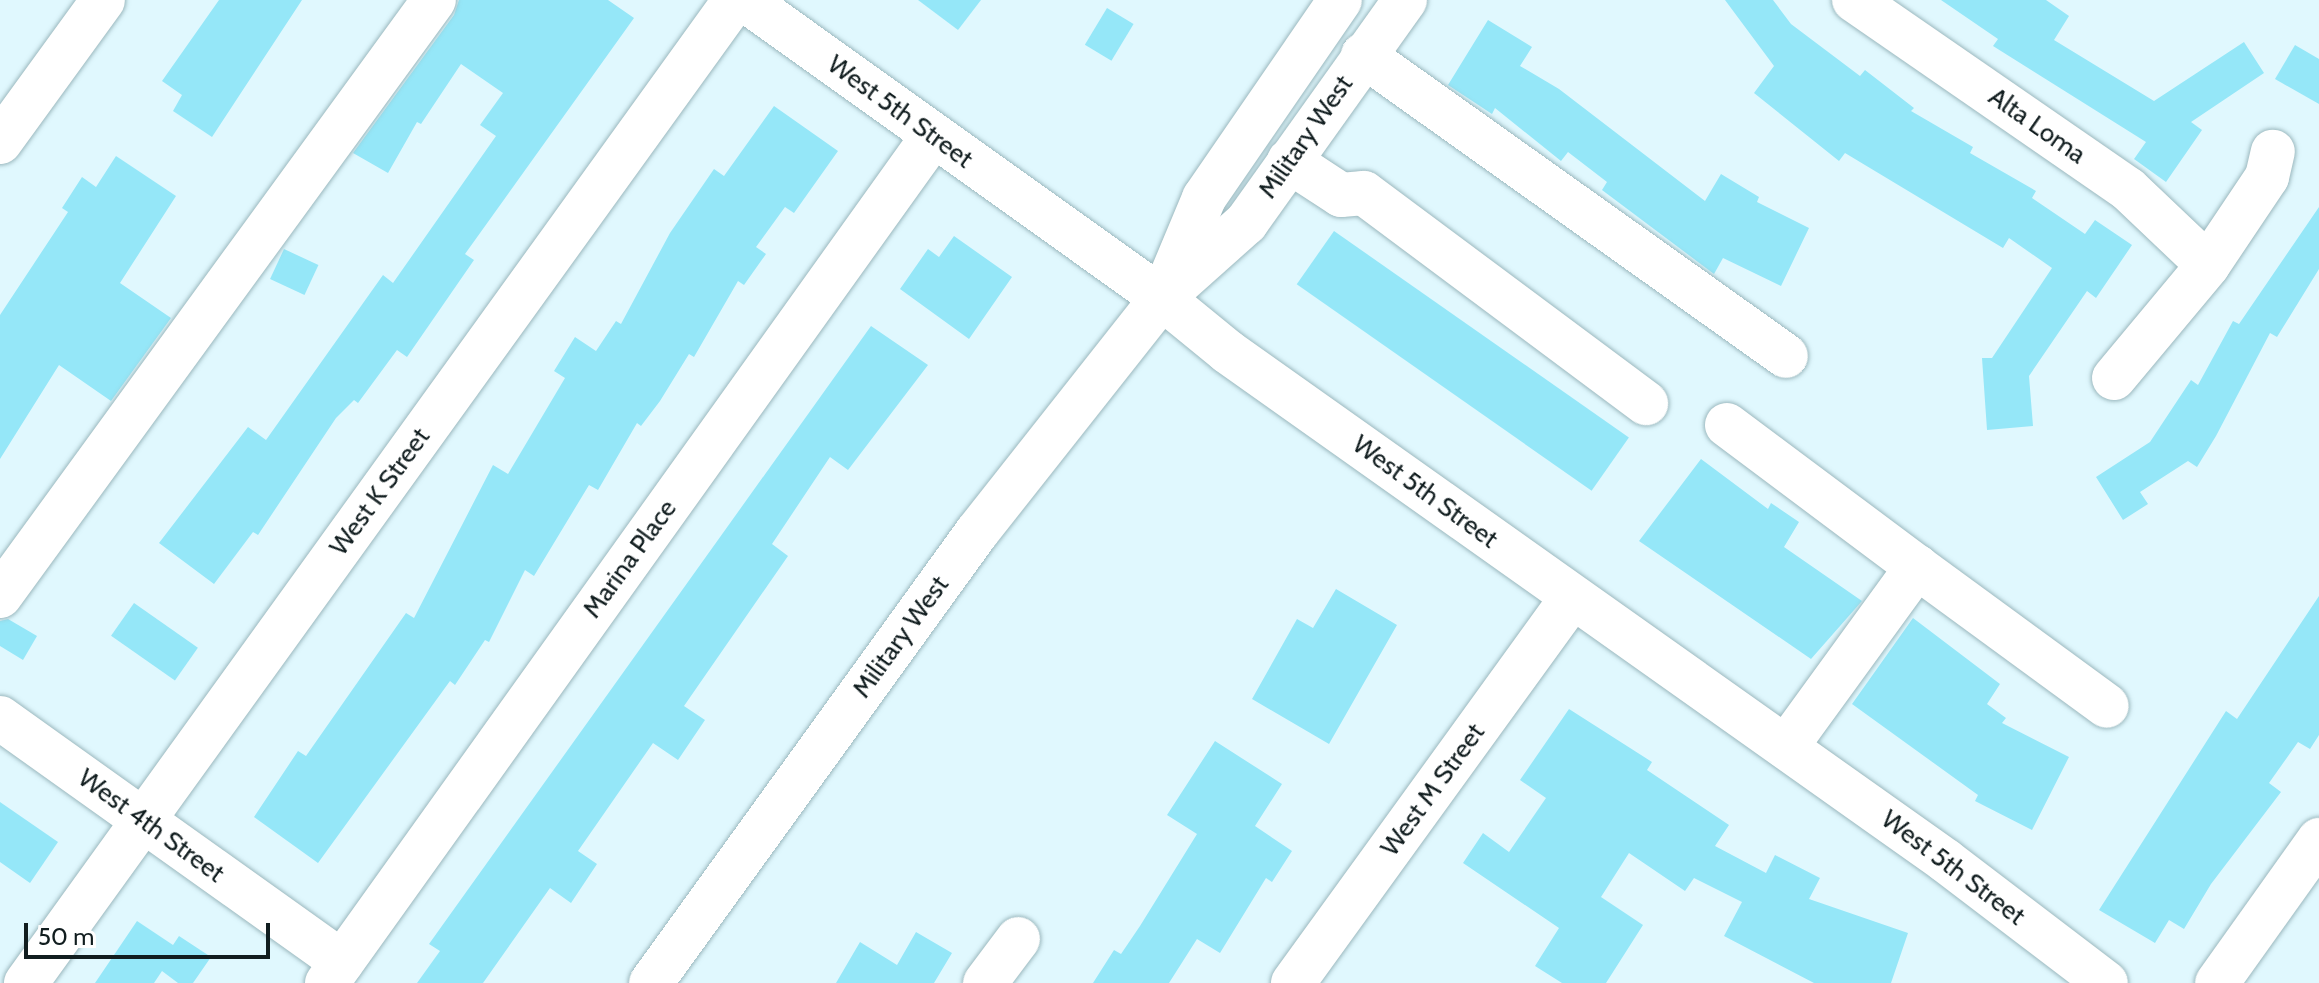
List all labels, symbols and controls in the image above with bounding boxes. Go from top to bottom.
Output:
street label: West 5th Street [821,49,979,175]
street label: Military West [1252,70,1360,204]
street label: Alta Loma [1982,81,2092,171]
street label: West K Street [323,422,437,562]
street label: West 5th Street [1346,429,1504,555]
street label: Marina Place [577,494,683,624]
street label: Military West [846,570,956,704]
street label: West M Street [1375,718,1491,862]
street label: West 4th Street [72,763,230,889]
street label: West 5th Street [1875,804,2031,932]
scale bar [28,907,274,957]
text: 50 m [38,922,94,951]

